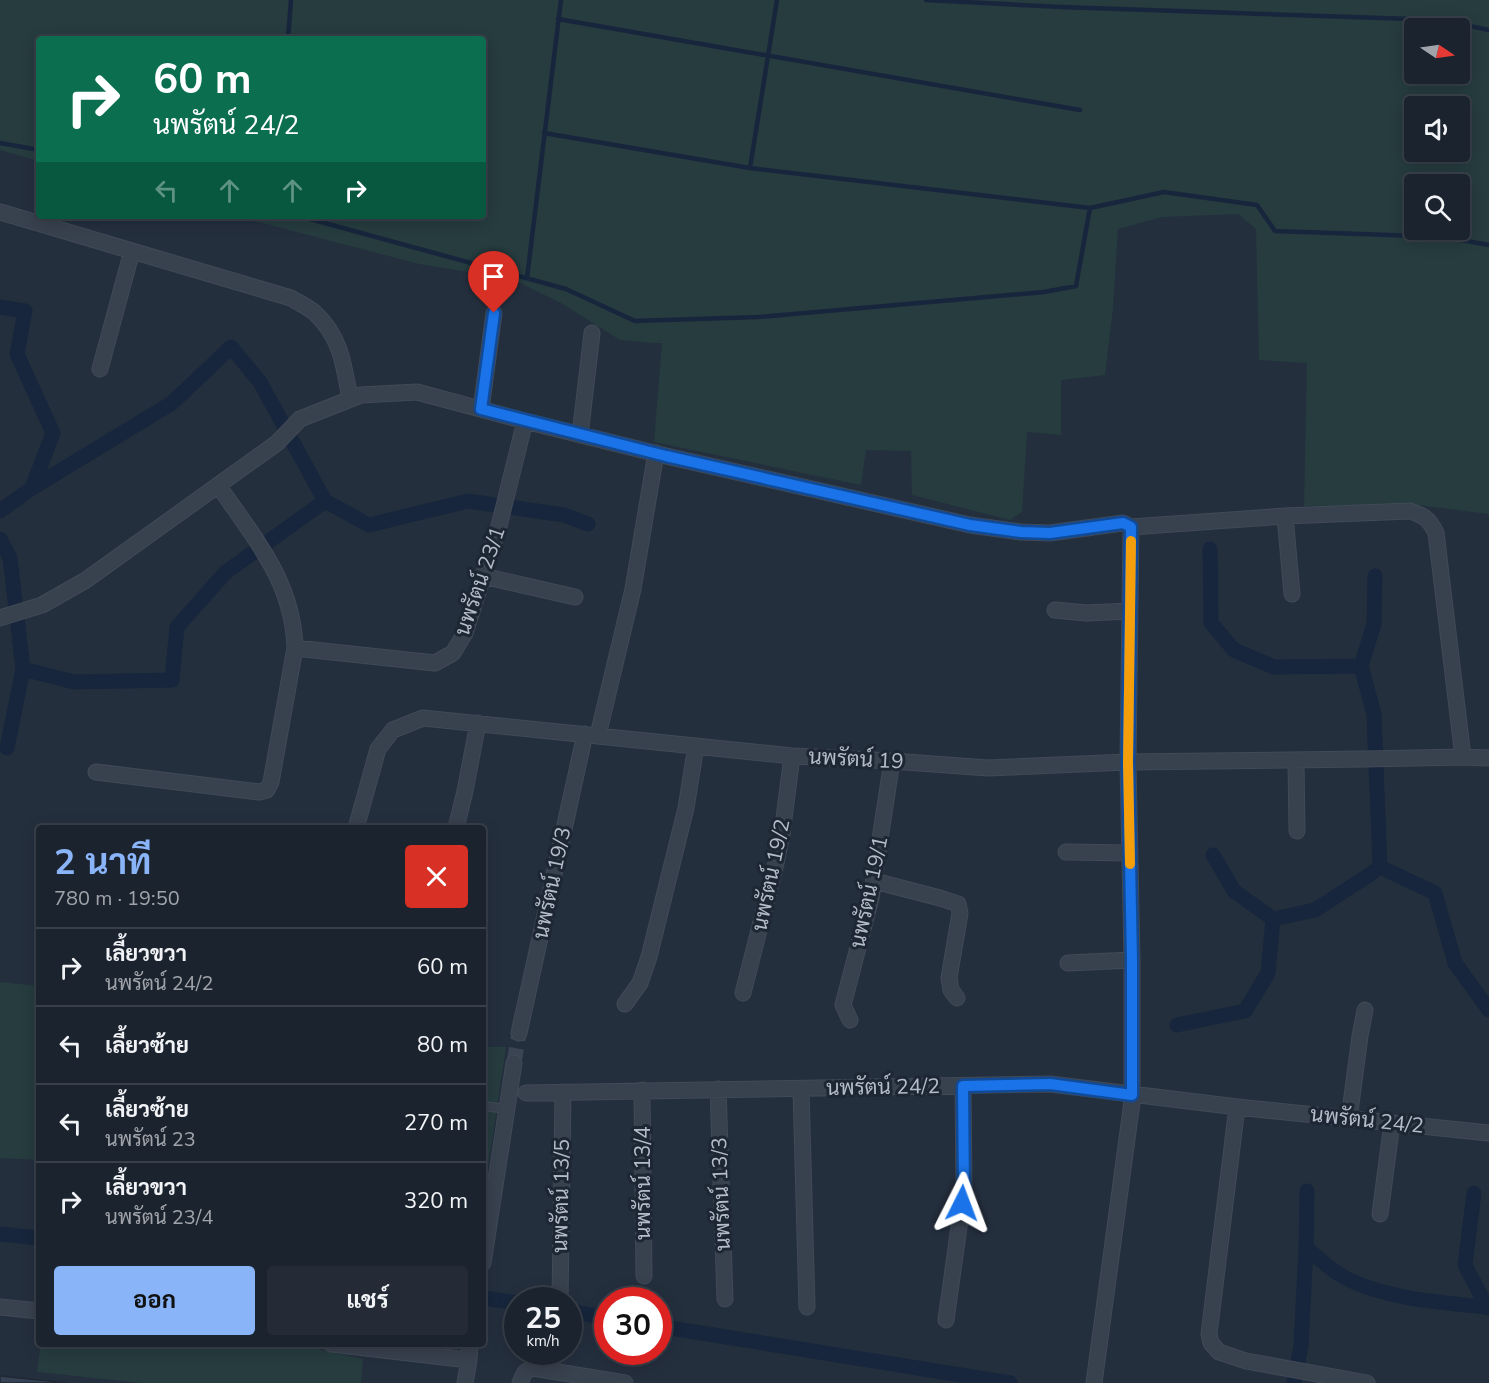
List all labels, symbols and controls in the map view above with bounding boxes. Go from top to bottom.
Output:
north arrow [1404,18,1470,84]
map controls [1404,18,1470,240]
text: 60 m [153,51,252,108]
icon: right [54,60,132,138]
button: sound [1404,96,1470,162]
text: นพรัตน์ 24/2 [153,107,299,144]
icon: left [150,174,183,207]
icon: ahead [213,174,246,207]
icon: ahead [276,174,309,207]
icon: right [339,174,372,207]
button: search [1404,174,1470,240]
pin [468,251,519,313]
icon: arrive [477,260,510,293]
street label: นพรัตน์ 23/1 [448,523,512,639]
street label: นพรัตน์ 19 [808,743,904,775]
street label: นพรัตน์ 19/2 [745,816,797,934]
street label: นพรัตน์ 19/3 [526,824,578,942]
street label: นพรัตน์ 19/1 [843,833,895,951]
text: 2 นาที [54,838,152,887]
button: close [405,845,468,908]
text: 780 m · 19:50 [54,885,180,912]
text: เลี้ยวขวา [105,939,187,969]
icon: right [54,951,87,984]
text: 60 m [417,952,468,982]
text: นพรัตน์ 24/2 [105,970,214,997]
icon: left [54,1029,87,1062]
text: 80 m [417,1030,468,1060]
text: เลี้ยวซ้าย [105,1031,189,1061]
street label: นพรัตน์ 24/2 [826,1072,940,1102]
text: เลี้ยวซ้าย [105,1095,189,1125]
street label: นพรัตน์ 24/2 [1309,1100,1425,1140]
icon: left [54,1107,87,1140]
text: 270 m [404,1108,468,1138]
text: นพรัตน์ 23 [105,1126,196,1153]
street label: นพรัตน์ 13/4 [629,1126,657,1240]
street label: นพรัตน์ 13/3 [705,1137,737,1251]
street label: นพรัตน์ 13/5 [546,1139,576,1253]
position arrow [930,1171,994,1235]
text: เลี้ยวขวา [105,1173,187,1203]
icon: right [54,1185,87,1218]
text: 320 m [404,1186,468,1216]
text: นพรัตน์ 23/4 [105,1204,214,1231]
button: ออก [54,1266,255,1335]
button: แชร์ [267,1266,468,1335]
speed limit sign: 30 [594,1287,672,1365]
text: 25 [525,1298,561,1339]
text: km/h [526,1331,560,1351]

